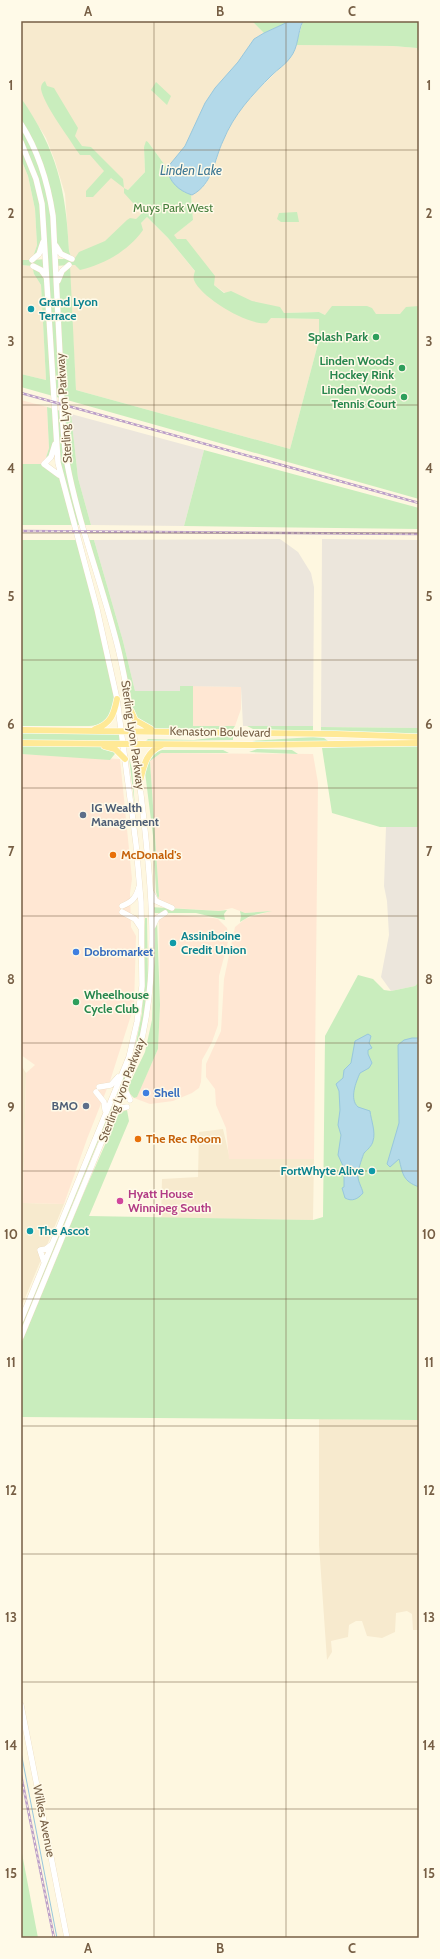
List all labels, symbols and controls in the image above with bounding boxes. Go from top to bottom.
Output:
text: A [84,3,93,19]
text: B [216,3,224,19]
text: C [348,3,356,19]
text: 1 [9,77,13,93]
text: 1 [427,77,431,93]
water label: Linden Lake [160,162,222,178]
park label: Muys Park West [133,200,213,215]
text: 2 [8,205,15,221]
text: 2 [426,205,433,221]
place label: Grand Lyon Terrace [39,294,98,323]
marker: Grand Lyon Terrace [26,304,36,314]
place label: Splash Park [308,329,368,344]
marker: Splash Park [371,332,381,342]
text: 3 [7,333,15,349]
text: 3 [425,333,433,349]
street label: Sterling Lyon Parkway [52,352,75,464]
place label: Linden Woods Hockey Rink [319,353,394,382]
marker: Linden Woods Hockey Rink [397,363,407,373]
place label: Linden Woods Tennis Court [321,382,396,411]
marker: Linden Woods Tennis Court [399,392,409,402]
text: 4 [7,460,15,476]
text: 4 [425,460,433,476]
text: 5 [8,588,15,604]
text: 5 [426,588,433,604]
street label: Sterling Lyon Parkway [118,679,149,791]
text: 6 [7,716,15,732]
text: 6 [425,716,433,732]
street label: Kenaston Boulevard [169,723,271,740]
place label: IG Wealth Management [91,800,159,829]
marker: IG Wealth Management [78,810,88,820]
text: 7 [8,843,15,859]
text: 7 [426,843,433,859]
place label: McDonald's [121,847,181,862]
marker: McDonald's [108,850,118,860]
place label: Assiniboine Credit Union [181,928,246,957]
marker: Assiniboine Credit Union [168,938,178,948]
place label: Dobromarket [84,944,153,959]
marker: Dobromarket [71,947,81,957]
text: 8 [7,971,15,987]
text: 8 [425,971,433,987]
place label: Wheelhouse Cycle Club [84,987,149,1016]
marker: Wheelhouse Cycle Club [71,997,81,1007]
street label: Sterling Lyon Parkway [95,1036,148,1144]
place label: Shell [154,1085,180,1100]
marker: Shell [141,1088,151,1098]
place label: BMO [51,1098,78,1113]
text: 9 [7,1099,15,1115]
text: 9 [425,1099,433,1115]
marker: BMO [81,1101,91,1111]
place label: The Rec Room [146,1131,221,1146]
marker: The Rec Room [133,1134,143,1144]
place label: FortWhyte Alive [281,1163,364,1178]
marker: FortWhyte Alive [367,1166,377,1176]
place label: Hyatt House Winnipeg South [128,1186,211,1215]
marker: Hyatt House Winnipeg South [115,1196,125,1206]
place label: The Ascot [38,1223,89,1238]
text: 10 [4,1226,18,1242]
marker: The Ascot [25,1226,35,1236]
text: 10 [422,1226,436,1242]
text: 11 [6,1354,16,1370]
text: 11 [424,1354,434,1370]
text: 12 [5,1482,17,1498]
text: 12 [423,1482,435,1498]
text: 13 [5,1609,17,1625]
text: 13 [423,1609,435,1625]
text: 14 [5,1737,17,1753]
text: 14 [423,1737,435,1753]
street label: Wilkes Avenue [30,1783,59,1858]
text: 15 [5,1865,17,1881]
text: 15 [423,1865,435,1881]
text: A [84,1940,93,1956]
text: B [216,1940,224,1956]
text: C [348,1940,356,1956]

